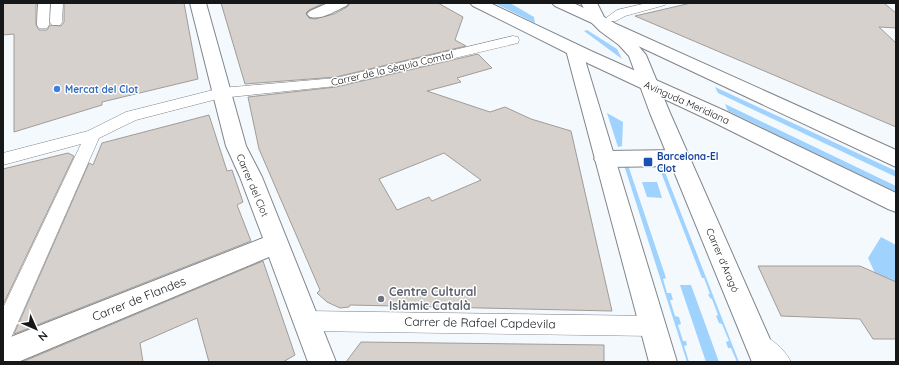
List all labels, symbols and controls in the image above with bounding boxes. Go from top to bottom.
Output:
street label: Carrer de la Sèquia Comtal [330,48,455,89]
street label: Avinguda Meridiana [642,78,732,127]
place label: Mercat del Clot [65,83,138,96]
marker: Mercat del Clot [52,84,62,94]
place label: Barcelona-El Clot [657,150,719,175]
street label: Carrer del Clot [233,152,272,219]
marker: Barcelona-El Clot [642,156,654,168]
street label: Carrer d'Aragó [703,226,742,294]
street label: Carrer de Flandes [90,273,188,324]
place label: Centre Cultural Islàmic Català [389,284,477,313]
marker: Centre Cultural Islàmic Català [376,294,386,304]
north arrow [16,309,56,349]
street label: Carrer de Rafael Capdevila [404,314,556,331]
text: N [35,328,51,344]

